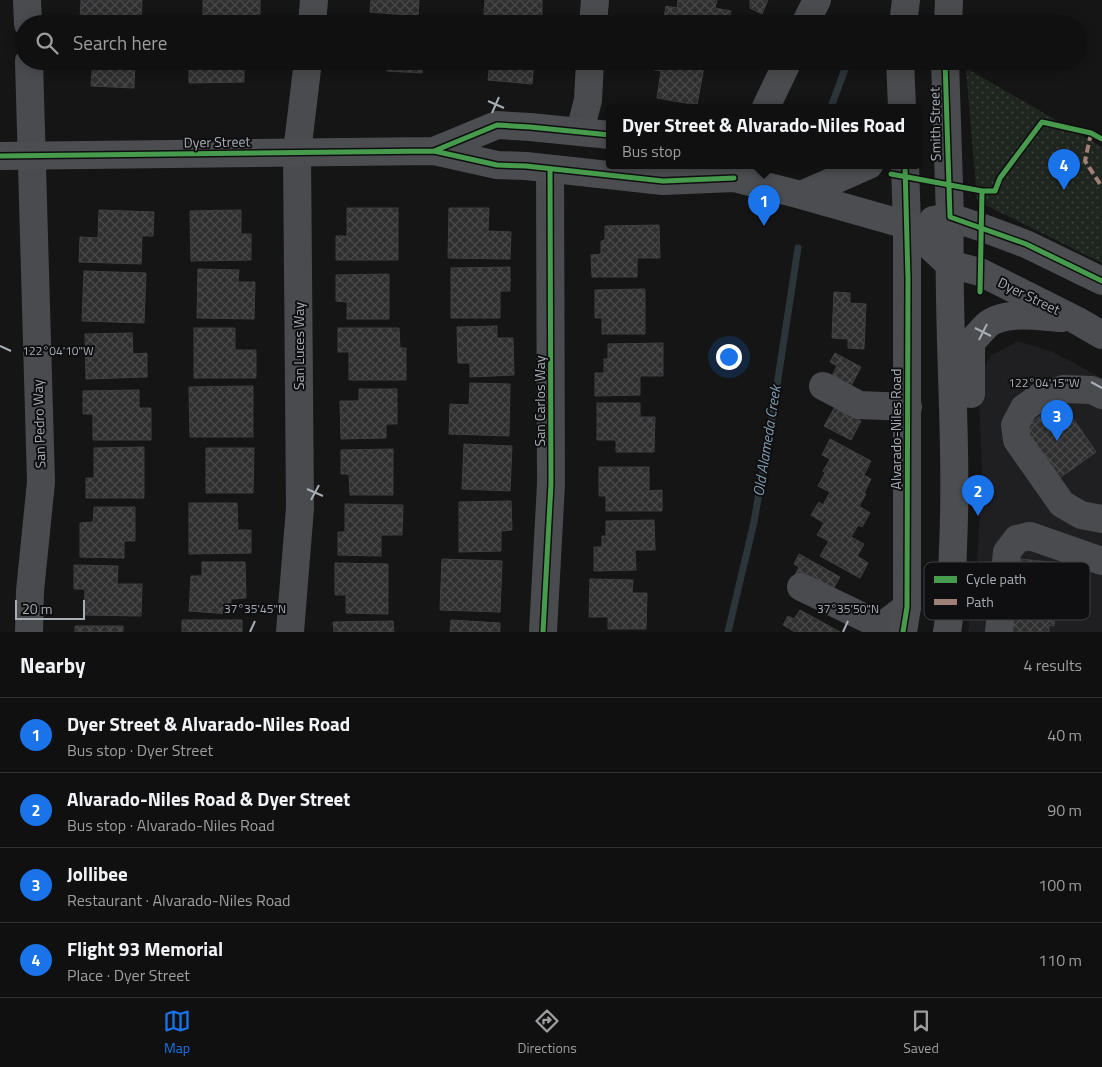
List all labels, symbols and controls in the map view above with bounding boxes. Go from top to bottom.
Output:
search box [15,15,1087,70]
text: Search here [73,28,167,57]
icon: search [33,29,61,57]
street label: Smith Street [923,87,946,161]
popup [606,104,921,169]
text: Dyer Street & Alvarado-Niles Road [622,110,905,139]
street label: Dyer Street [183,130,251,153]
text: Bus stop [622,139,681,163]
pin: 4 [1048,149,1080,190]
pin: 1 [748,185,780,226]
street label: Dyer Street [995,271,1064,320]
street label: San Luces Way [288,302,309,390]
text: 122°04'10"W [22,341,94,360]
your location [716,344,742,370]
street label: San Carlos Way [529,355,550,446]
street label: Alvarado-Niles Road [885,369,906,489]
text: 122°04'15"W [1008,373,1080,392]
street label: San Pedro Way [26,379,51,469]
water label: Old Alameda Creek [746,382,787,498]
pin: 3 [1041,400,1073,441]
pin: 2 [962,475,994,516]
legend [924,562,1090,620]
text: Cycle path [966,568,1026,589]
text: Path [966,591,994,612]
scale bar [15,597,85,620]
text: 20 m [22,598,52,619]
text: 37°35'45"N [224,599,286,618]
text: 37°35'50"N [817,599,879,618]
text: Nearby [20,649,85,681]
text: 4 results [1023,653,1082,677]
text: Dyer Street & Alvarado-Niles Road [67,709,350,738]
text: 1 [32,723,40,747]
text: 40 m [1047,723,1082,747]
text: Bus stop · Dyer Street [67,738,213,762]
text: Alvarado-Niles Road & Dyer Street [67,784,350,813]
text: 2 [32,798,40,822]
text: 90 m [1047,798,1082,822]
text: Bus stop · Alvarado-Niles Road [67,813,275,837]
text: Jollibee [67,859,128,888]
text: 3 [32,873,40,897]
text: 100 m [1038,873,1082,897]
text: Restaurant · Alvarado-Niles Road [67,888,291,912]
text: Flight 93 Memorial [67,934,223,963]
text: 4 [32,948,40,972]
text: 110 m [1038,948,1082,972]
text: Place · Dyer Street [67,963,190,987]
tab: Map [163,1007,191,1058]
tab: Directions [517,1007,577,1058]
tab: Saved [903,1007,939,1058]

